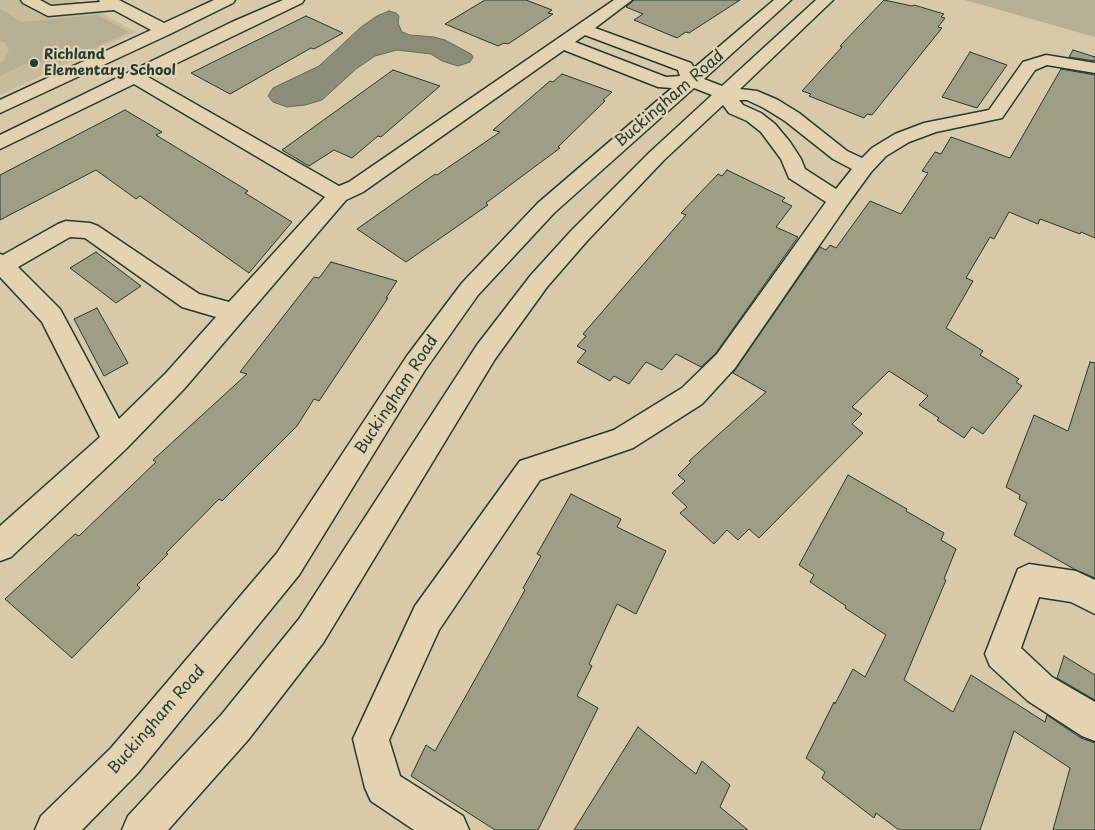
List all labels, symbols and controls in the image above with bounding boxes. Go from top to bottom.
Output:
place label: Richland Elementary School [44,47,176,80]
street label: Buckingham Road [612,47,728,151]
marker: Richland Elementary School [28,57,40,69]
street label: Buckingham Road [351,332,443,458]
street label: Buckingham Road [105,662,209,778]

